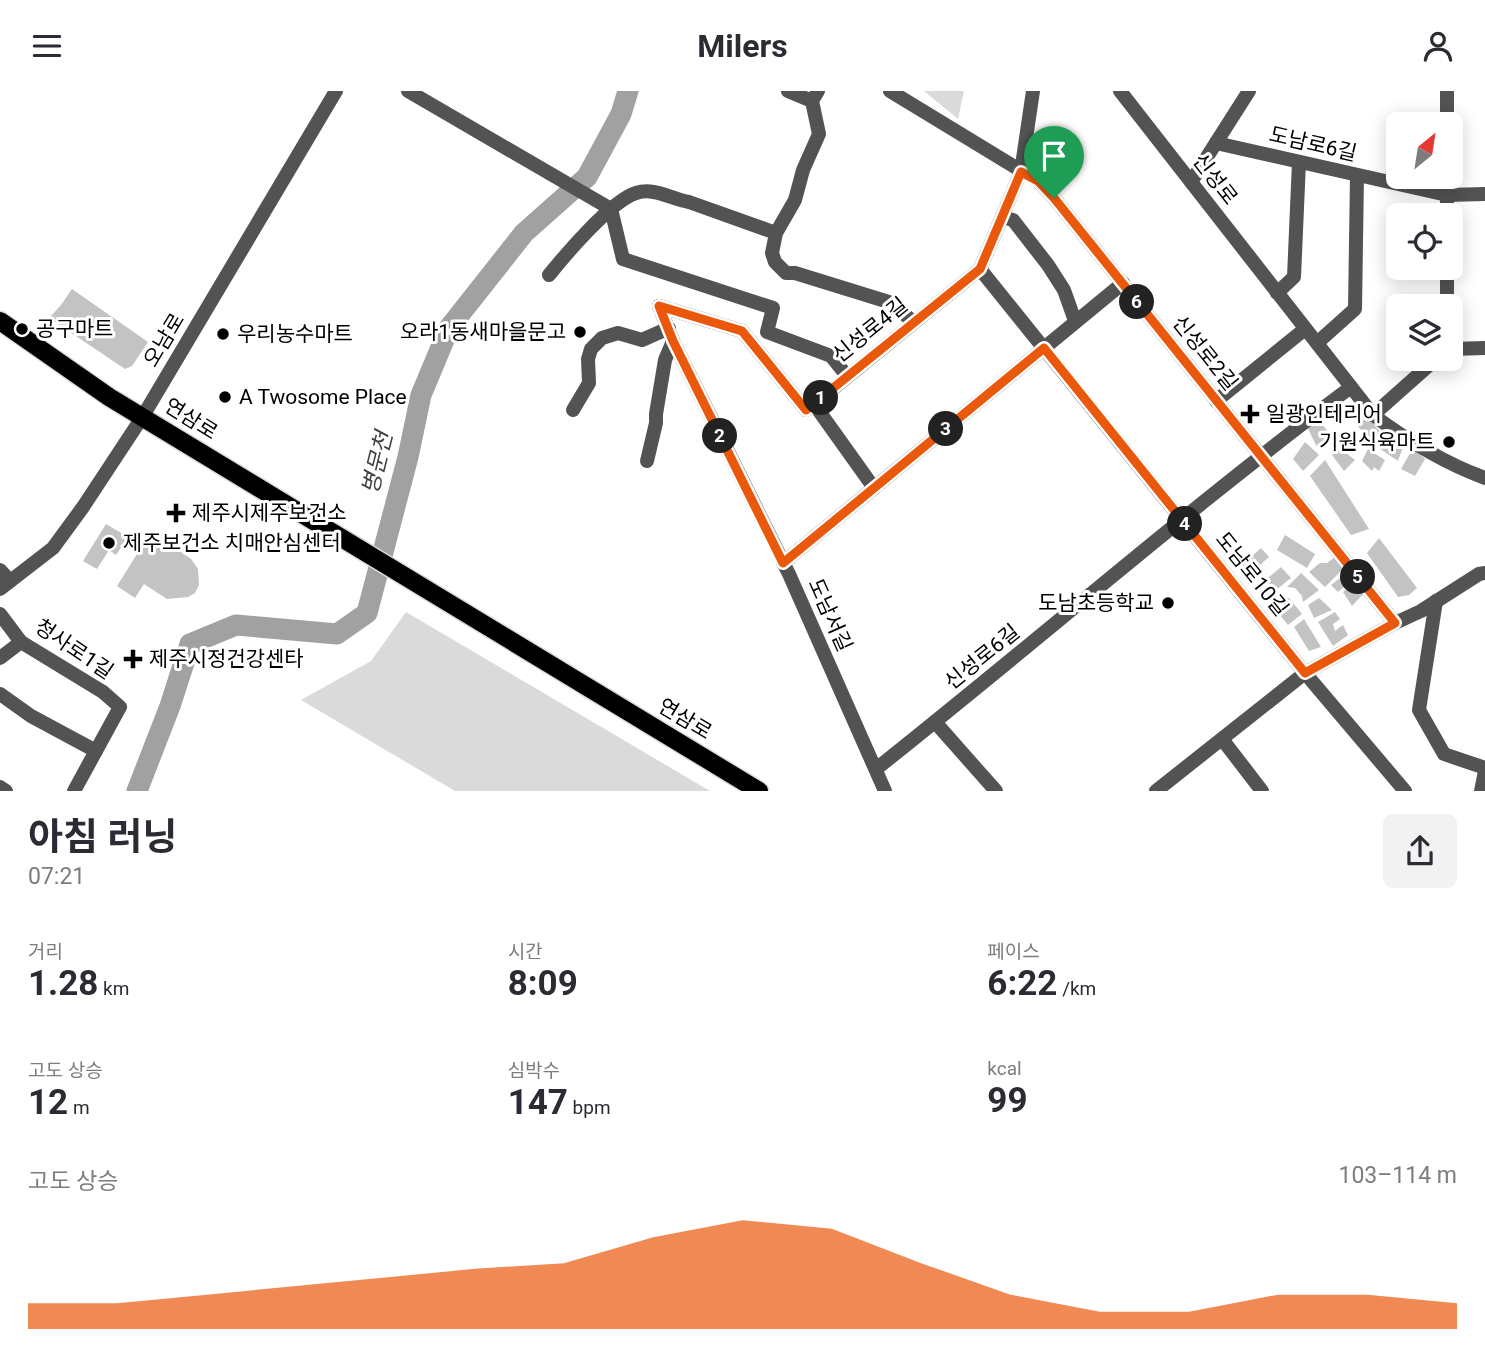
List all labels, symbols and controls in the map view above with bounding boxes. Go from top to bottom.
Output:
icon: menu [28,27,66,65]
text: Milers [697,27,788,65]
icon: person [1419,27,1457,65]
north arrow [1386,112,1463,189]
map controls [1386,112,1463,371]
street label: 도남로6길 [1267,122,1359,166]
pin [1024,126,1084,198]
icon: arrive [1035,137,1073,175]
street label: 신성로 [1188,149,1242,209]
button: locate [1386,203,1463,280]
pin: 6 [1120,285,1154,319]
text: 6 [1131,290,1142,313]
street label: 신성로4길 [828,293,912,367]
button: layers [1386,294,1463,371]
street label: 오남로 [139,309,189,371]
street label: 신성로2길 [1168,311,1242,395]
place label: 공구마트 [36,317,113,341]
place label: 오라1동새마을문고 [400,320,566,344]
marker: 공구마트 [14,321,30,337]
place label: 우리농수마트 [237,322,353,346]
marker: 오라1동새마을문고 [572,324,588,340]
marker: 우리농수마트 [215,326,231,342]
pin: 1 [804,381,838,415]
place label: A Twosome Place [239,385,407,409]
text: 1 [815,386,826,409]
marker: A Twosome Place [217,389,233,405]
street label: 연삼로 [160,393,222,445]
place label: 일광인테리어 [1266,402,1382,426]
marker: 일광인테리어 [1240,404,1260,424]
pin: 3 [928,411,964,447]
text: 3 [940,417,951,440]
pin: 2 [702,419,738,453]
text: 2 [714,424,725,447]
water label: 병문천 [357,426,399,497]
place label: 기원식육마트 [1319,430,1435,454]
marker: 기원식육마트 [1441,434,1457,450]
place label: 제주시제주보건소 [192,501,347,525]
marker: 제주시제주보건소 [166,503,186,523]
pin: 4 [1168,507,1202,541]
text: 4 [1179,512,1190,535]
street label: 도남로10길 [1211,527,1293,621]
place label: 제주보건소 치매안심센터 [123,531,341,555]
marker: 제주보건소 치매안심센터 [101,535,117,551]
pin: 5 [1340,559,1376,595]
text: 5 [1352,565,1363,588]
street label: 도남서길 [803,575,857,655]
place label: 도남초등학교 [1038,591,1154,615]
marker: 도남초등학교 [1160,595,1176,611]
street label: 청사로1길 [30,614,118,684]
street label: 신성로6길 [940,620,1024,694]
place label: 제주시정건강센타 [149,647,304,671]
marker: 제주시정건강센타 [123,649,143,669]
street label: 연삼로 [654,694,716,744]
button: share [1383,814,1457,888]
text: 아침 러닝 [28,815,177,859]
text: 07:21 [28,863,85,890]
text: 거리 [28,940,63,963]
text: 시간 [508,940,543,963]
text: 페이스 [987,940,1040,963]
text: 1.28 [28,963,98,1004]
text: 8:09 [508,963,578,1004]
text: 6:22 [987,963,1057,1004]
text: km [98,977,129,1000]
text: /km [1057,977,1096,1000]
text: kcal [987,1057,1022,1080]
text: 고도 상승 [28,1059,103,1082]
text: 심박수 [508,1059,560,1082]
text: 99 [987,1080,1028,1121]
text: 12 [28,1082,68,1123]
text: 147 [508,1082,568,1123]
text: m [68,1096,90,1119]
text: bpm [568,1096,611,1119]
text: 103–114 m [1338,1162,1457,1189]
text: 고도 상승 [28,1168,118,1195]

